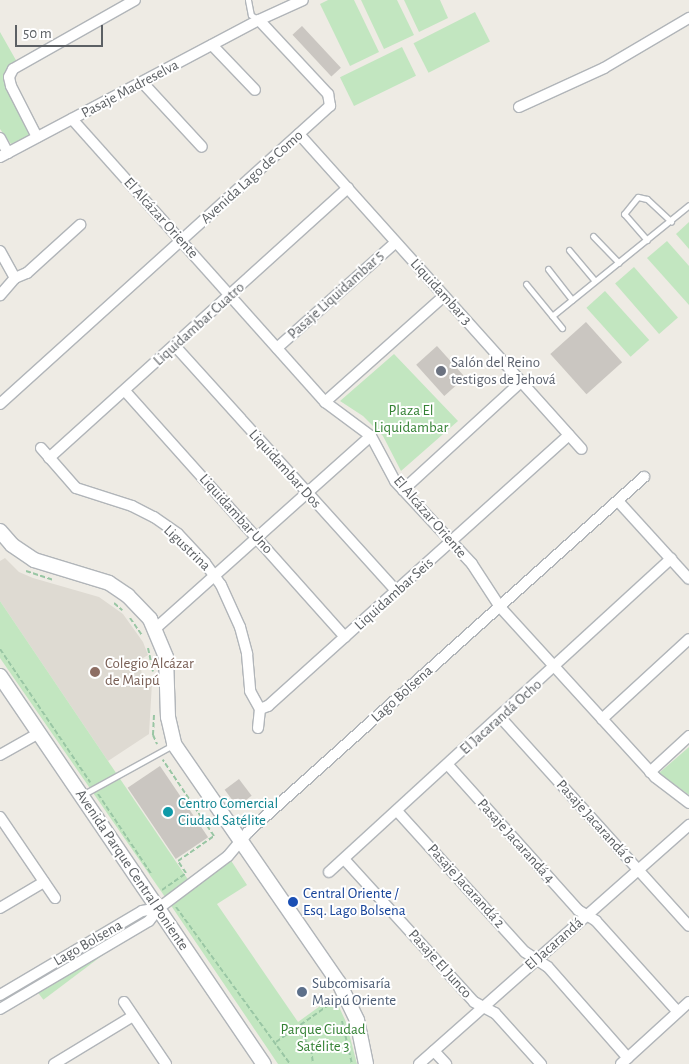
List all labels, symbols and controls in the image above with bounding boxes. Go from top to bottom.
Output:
scale bar [18,15,105,47]
text: 50 m [23,26,52,41]
street label: Pasaje Madreselva [78,56,182,122]
street label: Avenida Lago de Como [197,126,307,228]
street label: El Alcázar Oriente [120,174,202,262]
street label: Pasaje Liquidambar 5 [284,247,388,343]
street label: Liquidambar 3 [406,255,476,329]
street label: Liquidambar Cuatro [150,278,248,370]
place label: Salón del Reino testigos de Jehová [451,353,556,388]
marker: Salón del Reino testigos de Jehová [435,365,447,377]
park label: Plaza El Liquidambar [374,401,448,436]
street label: Liquidambar Dos [245,426,325,512]
street label: Liquidambar Uno [195,470,277,558]
street label: El Alcázar Oriente [390,472,470,562]
street label: Ligustrina [160,521,214,575]
street label: Liquidambar Seis [351,554,437,634]
place label: Colegio Alcázar de Maipú [105,654,194,689]
street label: Lago Bolsena [368,662,436,726]
marker: Colegio Alcázar de Maipú [89,666,101,678]
street label: El Jacarandá Ocho [456,676,546,758]
street label: Pasaje Jacarandá 6 [552,776,638,868]
street label: Avenida Parque Central Poniente [71,786,193,954]
place label: Centro Comercial Ciudad Satélite [178,794,278,829]
street label: Pasaje Jacarandá 4 [473,795,559,887]
marker: Centro Comercial Ciudad Satélite [162,806,174,818]
street label: Pasaje Jacarandá 2 [423,840,509,932]
place label: Central Oriente / Esq. Lago Bolsena [303,884,406,919]
marker: Central Oriente / Esq. Lago Bolsena [287,896,299,908]
street label: El Jacarandá [521,914,587,974]
street label: Lago Bolsena [50,916,126,970]
street label: Pasaje El Junco [404,926,476,1002]
place label: Subcomisaría Maipú Oriente [312,974,396,1009]
marker: Subcomisaría Maipú Oriente [296,986,308,998]
park label: Parque Ciudad Satélite 3 [280,1020,366,1055]

